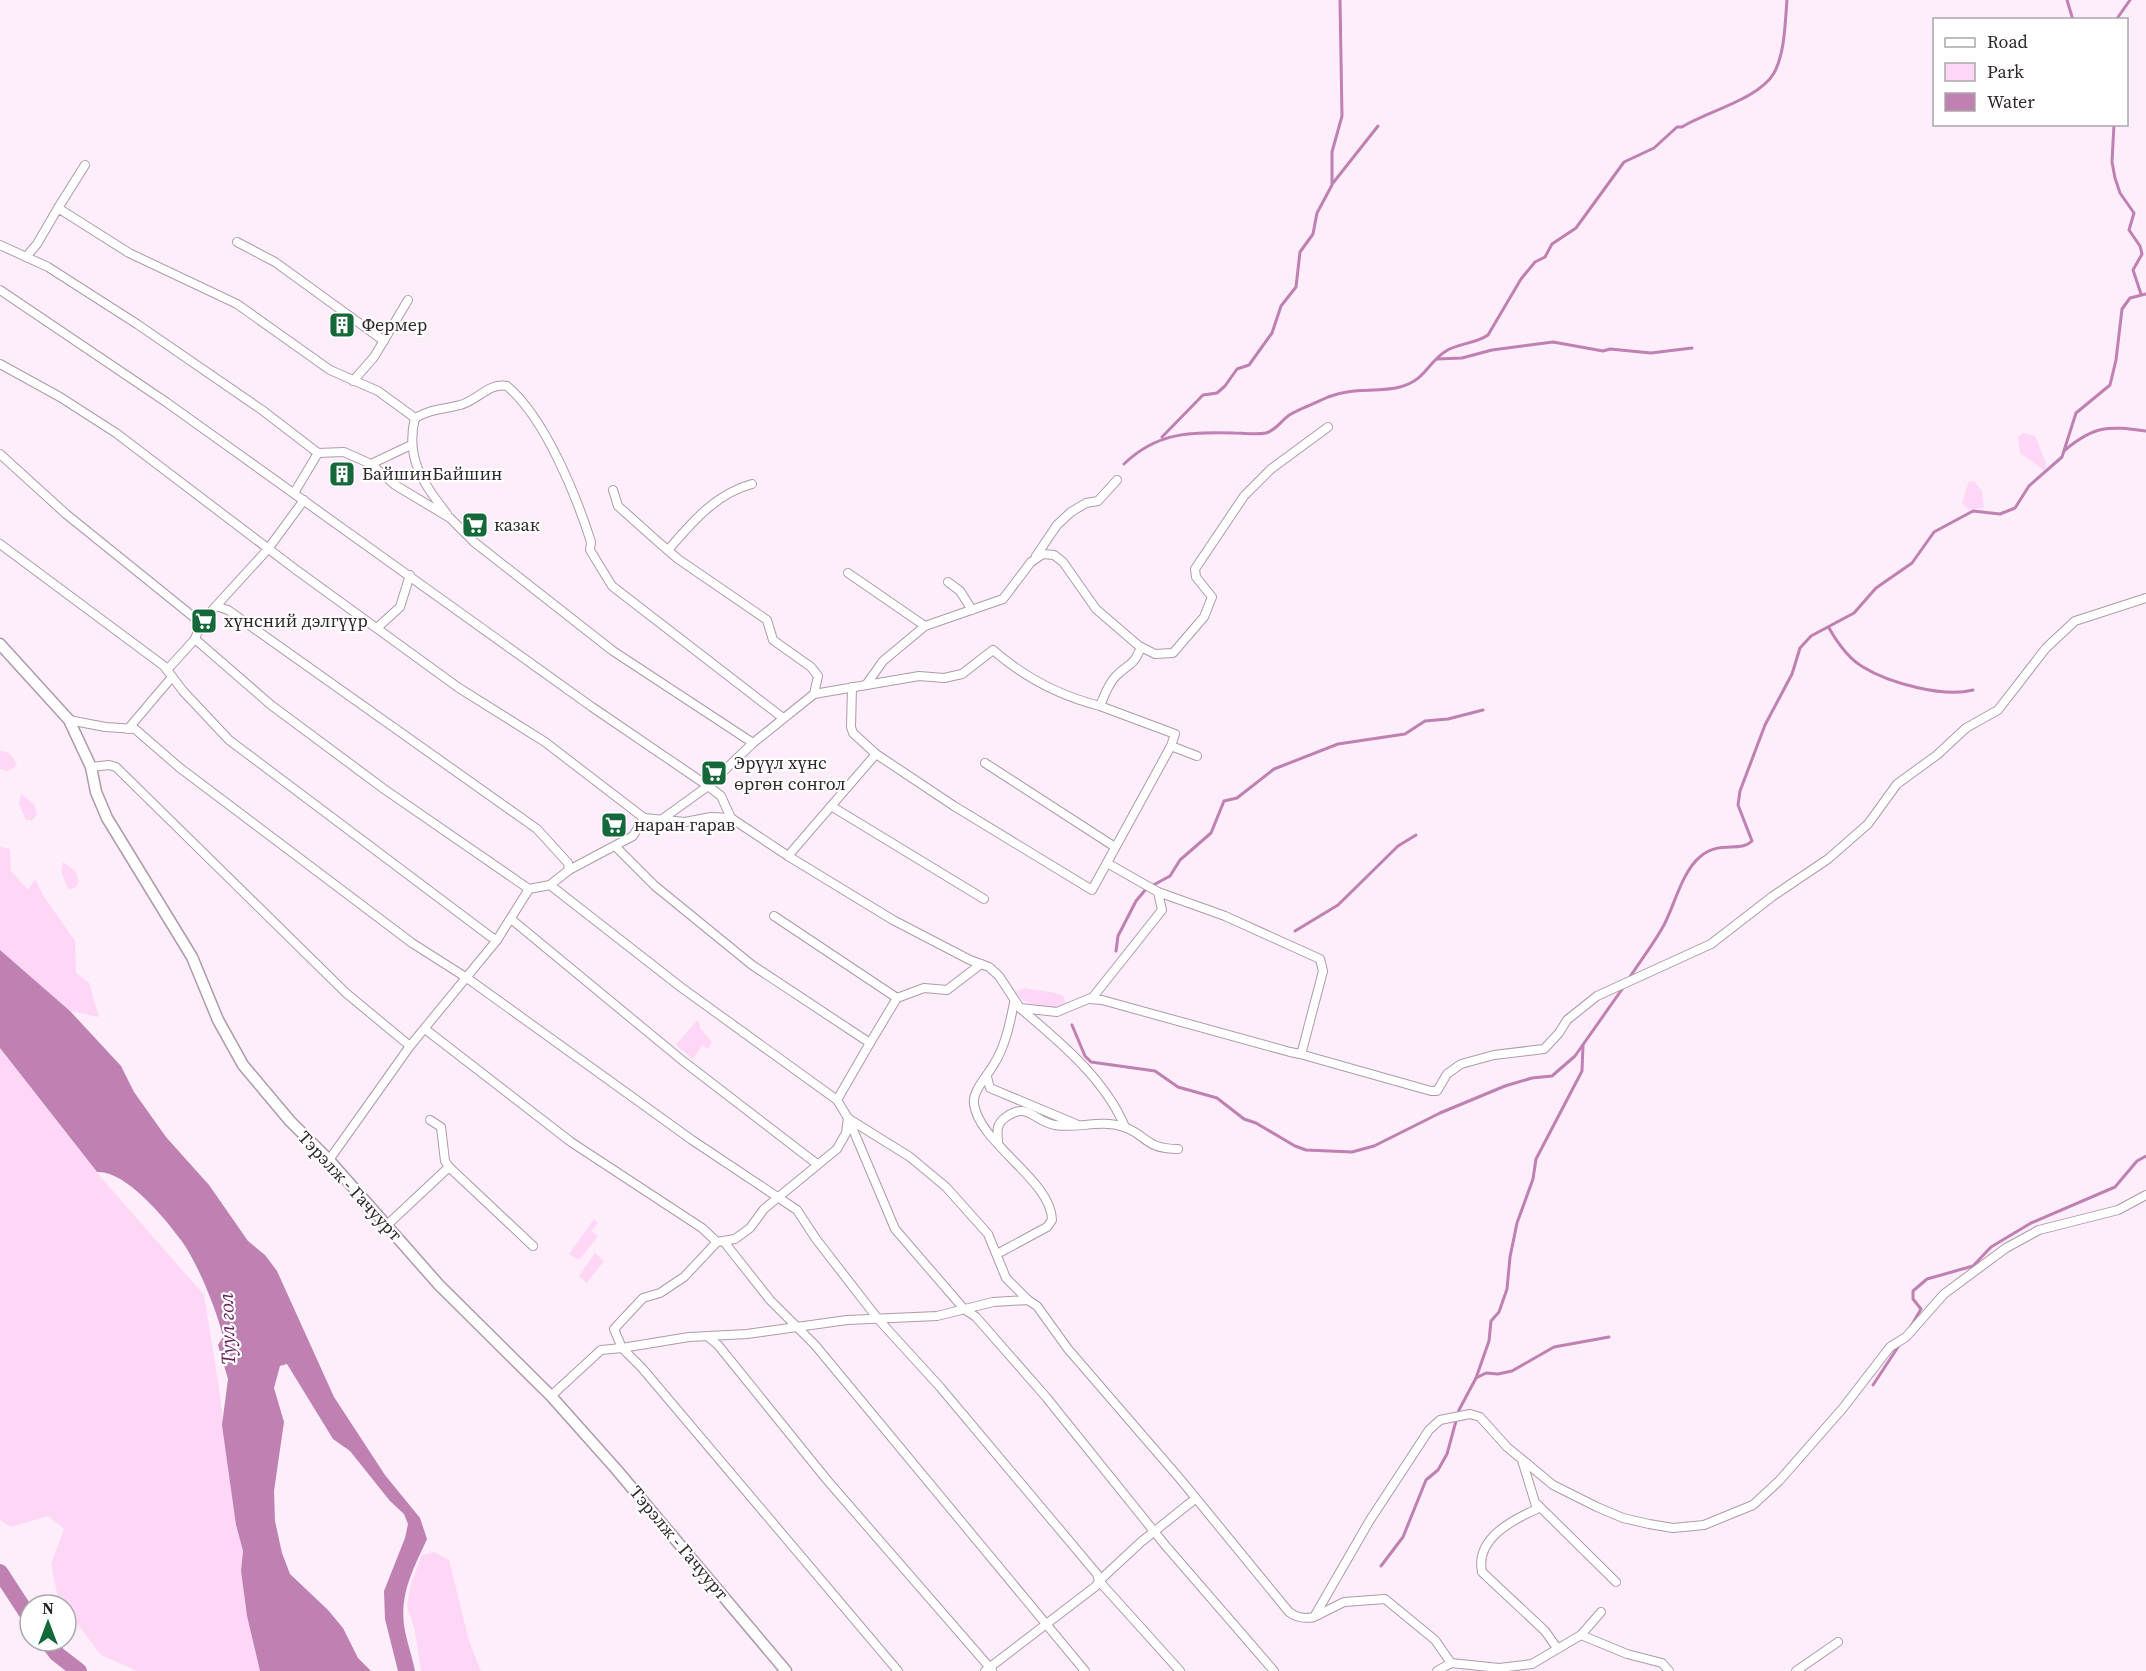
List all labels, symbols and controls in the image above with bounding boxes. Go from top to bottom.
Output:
legend [1933,18,2128,126]
text: Road [1987,29,2028,54]
text: Park [1987,59,2024,84]
text: Water [1987,89,2035,114]
building icon: Фермер [327,310,357,340]
place label: Фермер [362,312,427,337]
building icon: БайшинБайшин [327,459,357,489]
place label: БайшинБайшин [362,461,502,486]
supermarket icon: казак [460,510,490,540]
place label: казак [494,512,540,537]
supermarket icon: хүнсний дэлгүүр [189,606,219,636]
place label: хүнсний дэлгүүр [224,608,368,633]
place label: Эрүүл хүнс өргөн сонгол [734,750,846,796]
supermarket icon: Эрүүл хүнс өргөн сонгол [699,758,729,788]
supermarket icon: наран гарав [599,810,629,840]
place label: наран гарав [634,812,735,837]
street label: Тэрэлж - Гачуурт [293,1125,408,1247]
water label: Туул гол [212,1293,242,1365]
street label: Тэрэлж - Гачуурт [624,1480,735,1606]
north arrow [18,1593,78,1653]
text: N [42,1597,54,1619]

